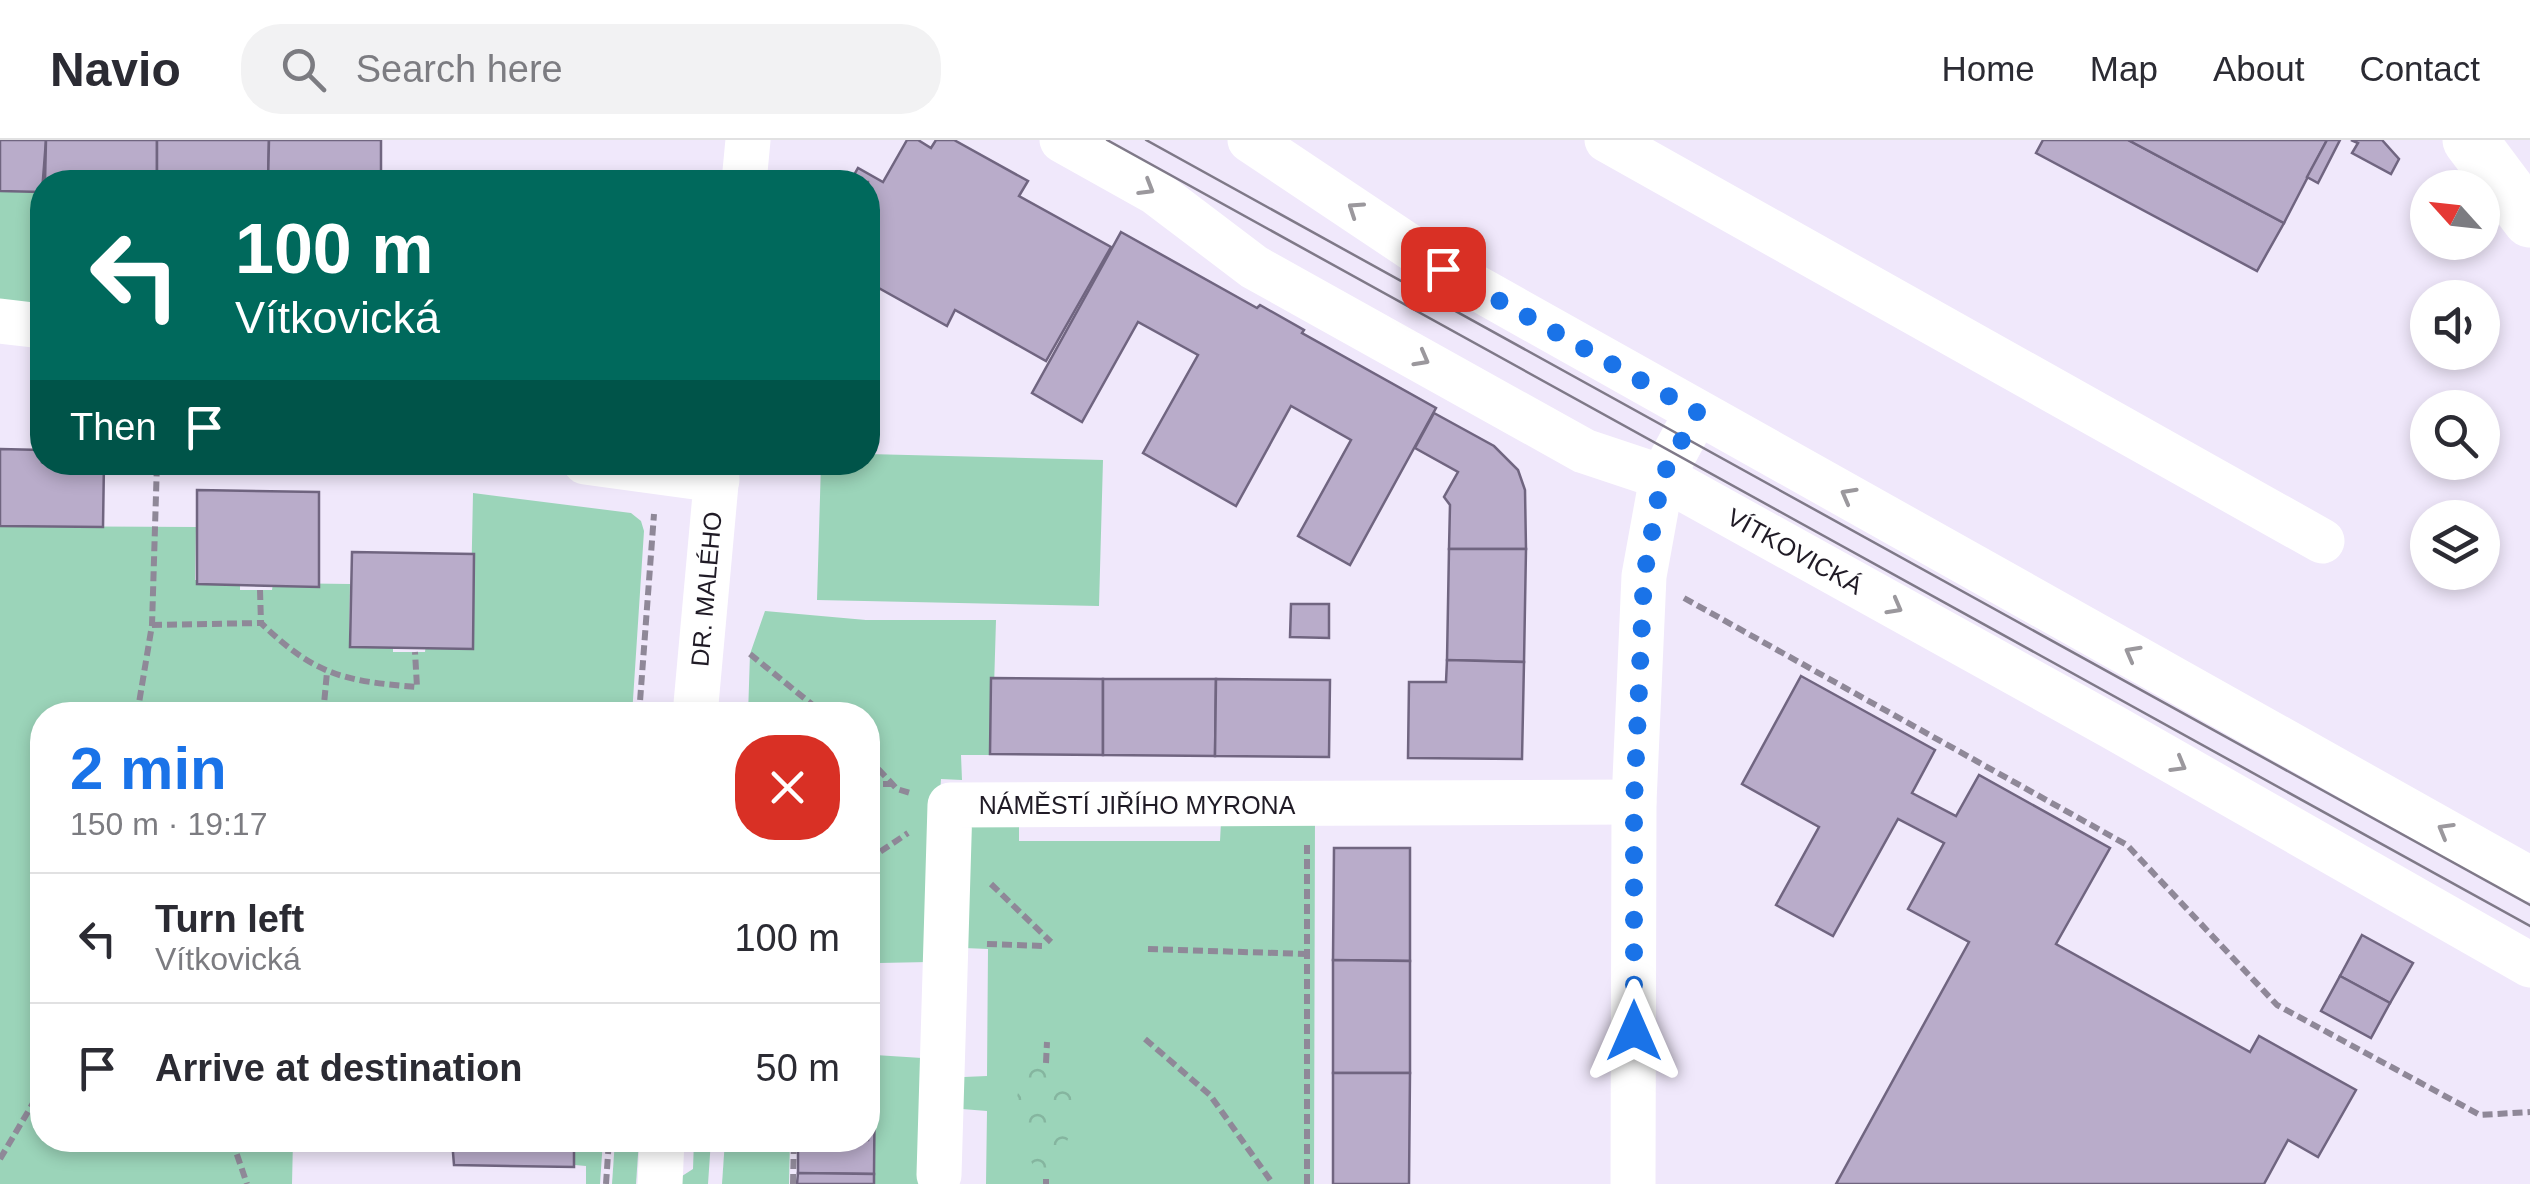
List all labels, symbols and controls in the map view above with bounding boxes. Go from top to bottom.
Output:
search box [241,24,941,114]
icon: search [276,42,331,97]
text: Navio [50,43,181,96]
text: Search here [356,48,563,90]
text: Home [1941,49,2035,88]
text: Map [2090,49,2158,88]
text: About [2213,49,2304,88]
text: Contact [2359,49,2480,88]
north arrow [2410,170,2500,260]
map controls [2410,170,2500,590]
one-way arrow [1136,176,1154,195]
one-way arrow [1348,203,1367,221]
icon: left [70,210,200,340]
text: 100 m [235,210,433,288]
pin [1401,227,1486,312]
icon: arrive [1416,242,1471,297]
button: sound [2410,280,2500,370]
text: Vítkovická [235,292,440,343]
one-way arrow [1412,347,1430,367]
button: search [2410,390,2500,480]
icon: arrive [177,400,232,455]
text: Then [70,406,157,448]
one-way arrow [1840,488,1858,508]
button: layers [2410,500,2500,590]
street label: VÍTKOVICKÁ [1723,502,1868,600]
street label: DR. MALÉHO [685,510,727,668]
one-way arrow [1885,594,1903,614]
one-way arrow [2125,646,2143,666]
text: 2 min [70,735,227,802]
button: close [735,735,840,840]
one-way arrow [2168,753,2186,773]
street label: NÁMĚSTÍ JIŘÍHO MYRONA [979,791,1296,819]
text: 150 m · 19:17 [70,806,267,842]
one-way arrow [2438,823,2456,843]
text: Turn left [155,898,304,940]
icon: left [70,911,125,966]
text: 100 m [734,917,840,959]
text: Vítkovická [155,941,301,977]
position arrow [1582,979,1686,1083]
icon: arrive [70,1041,125,1096]
text: Arrive at destination [155,1047,522,1089]
text: 50 m [756,1047,840,1089]

